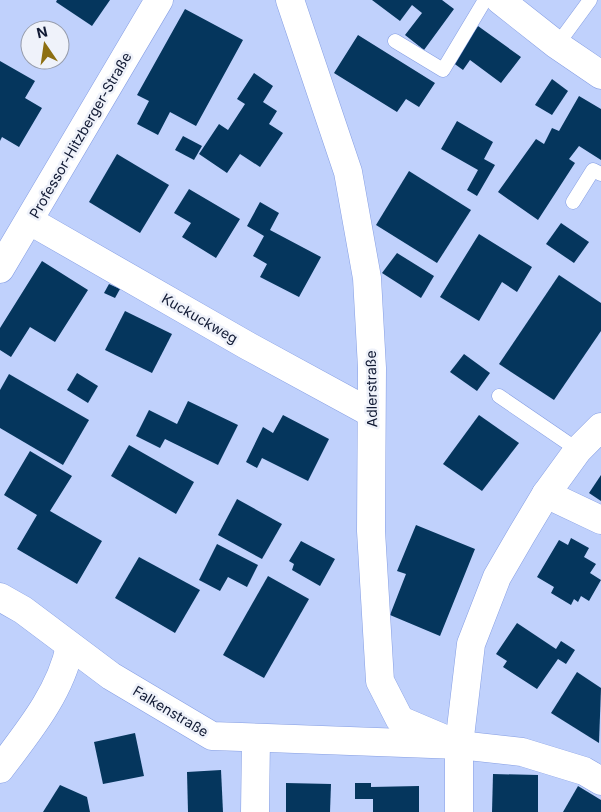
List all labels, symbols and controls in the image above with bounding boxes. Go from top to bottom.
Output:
north arrow [20,20,70,70]
text: N [35,22,49,41]
street label: Professor-Hitzberger-Straße [25,49,135,221]
street label: Kuckuckweg [159,289,241,347]
street label: Adlerstraße [362,350,380,428]
street label: Falkenstraße [130,682,212,740]

